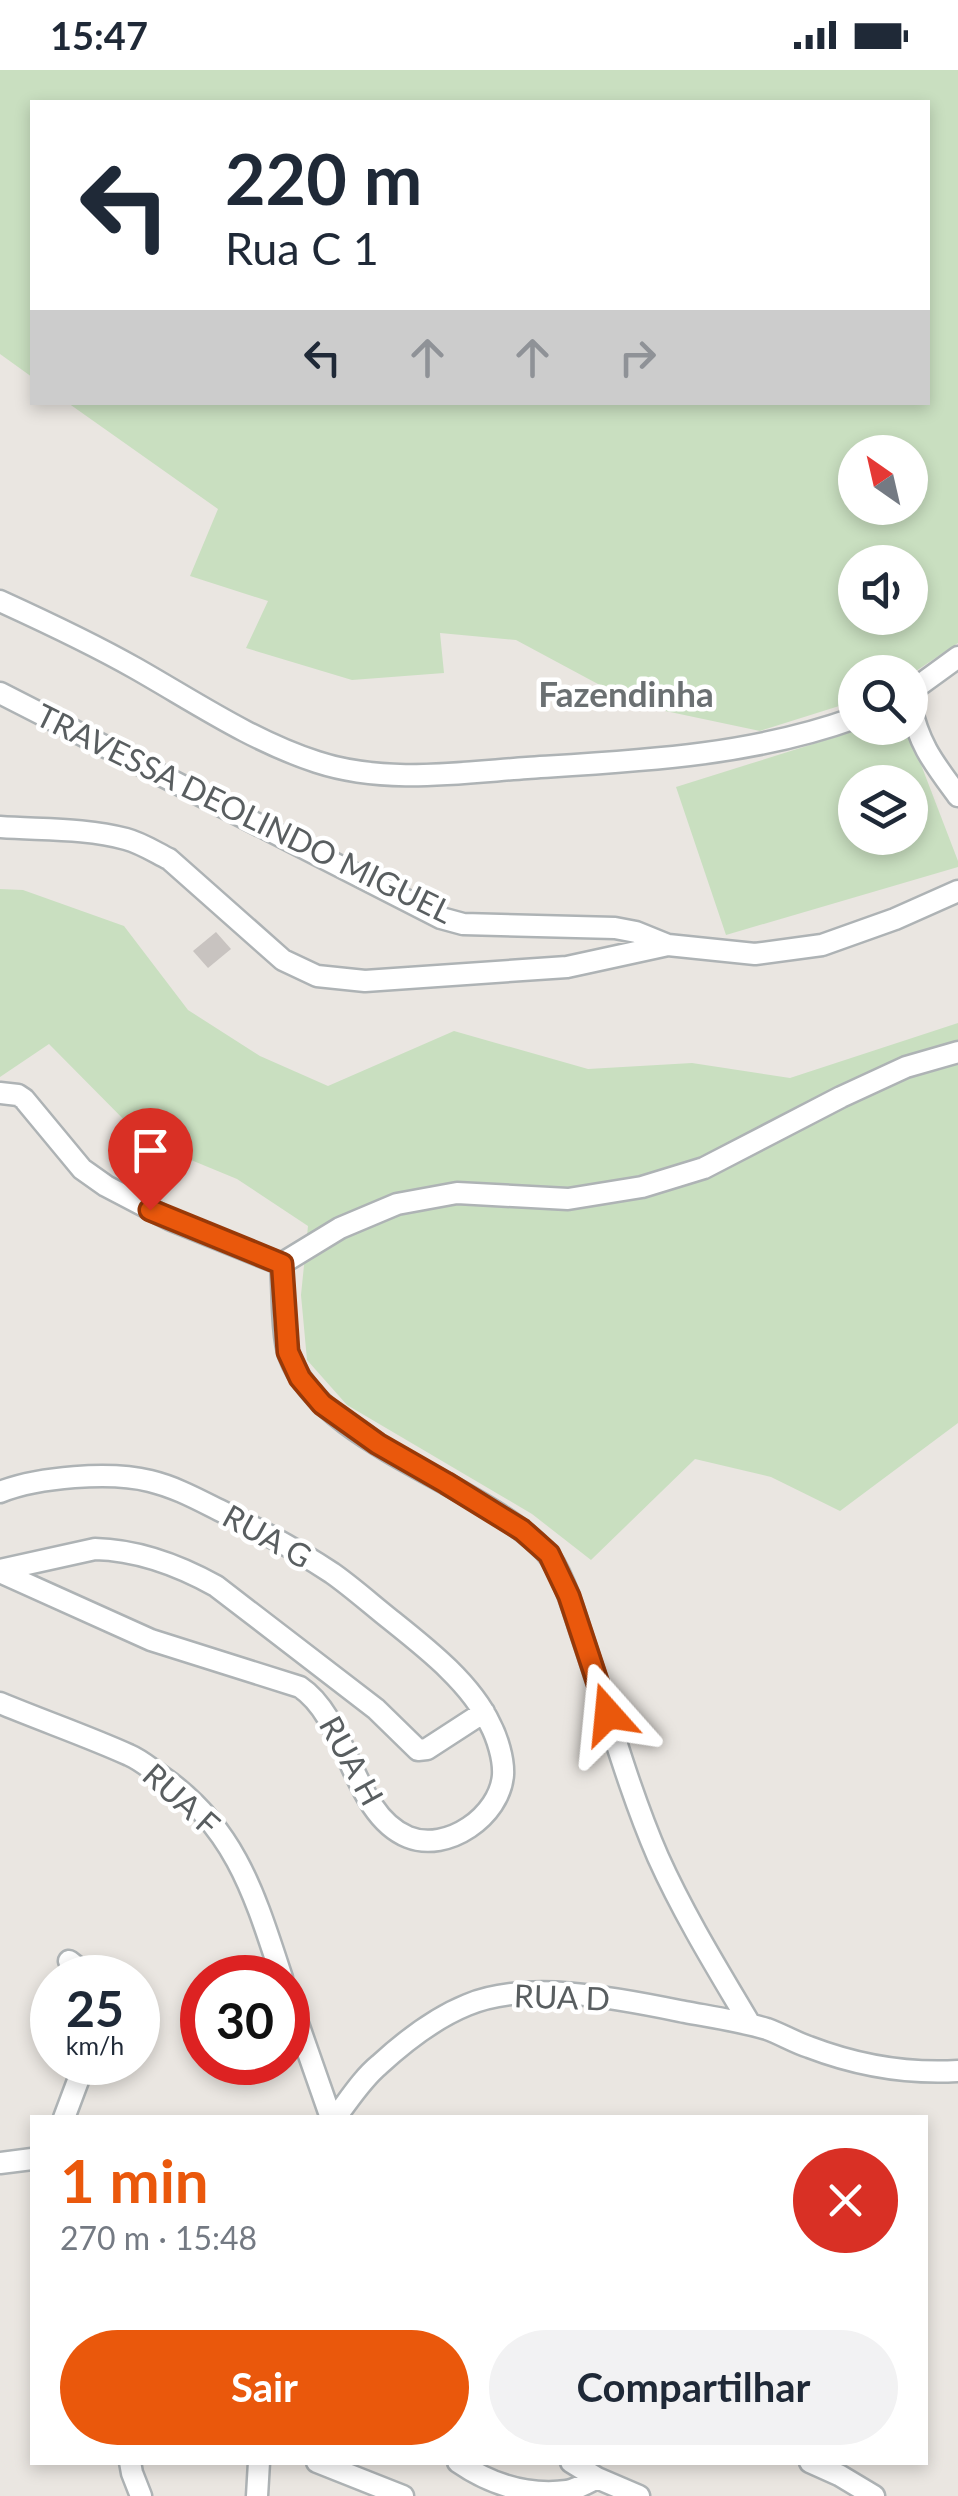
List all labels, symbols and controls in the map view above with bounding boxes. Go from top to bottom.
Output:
text: 15:47 [50,12,148,58]
text: 220 m [225,136,422,220]
icon: left [60,140,190,270]
text: Rua C 1 [225,221,379,275]
icon: left [295,330,350,385]
icon: ahead [400,330,455,385]
icon: ahead [505,330,560,385]
icon: right [610,330,665,385]
north arrow [838,435,928,525]
map controls [838,435,928,855]
button: sound [838,545,928,635]
button: search [838,655,928,745]
district label: Fazendinha [538,672,714,714]
street label: TRAVESSA DEOLINDO MIGUEL [30,695,459,931]
button: layers [838,765,928,855]
pin [108,1108,193,1211]
icon: arrive [123,1123,178,1178]
street label: RUA G [217,1496,319,1576]
position arrow [556,1662,660,1766]
street label: RUA H [312,1709,393,1812]
street label: RUA F [136,1754,228,1843]
speed limit sign: 30 [180,1955,310,2085]
street label: RUA D [513,1975,611,2018]
text: 25 [66,1978,124,2038]
text: km/h [66,2030,124,2060]
text: 1 min [60,2144,209,2216]
button: close [793,2148,898,2253]
text: 270 m · 15:48 [60,2218,257,2257]
button: Sair [60,2330,469,2445]
button: Compartilhar [489,2330,898,2445]

